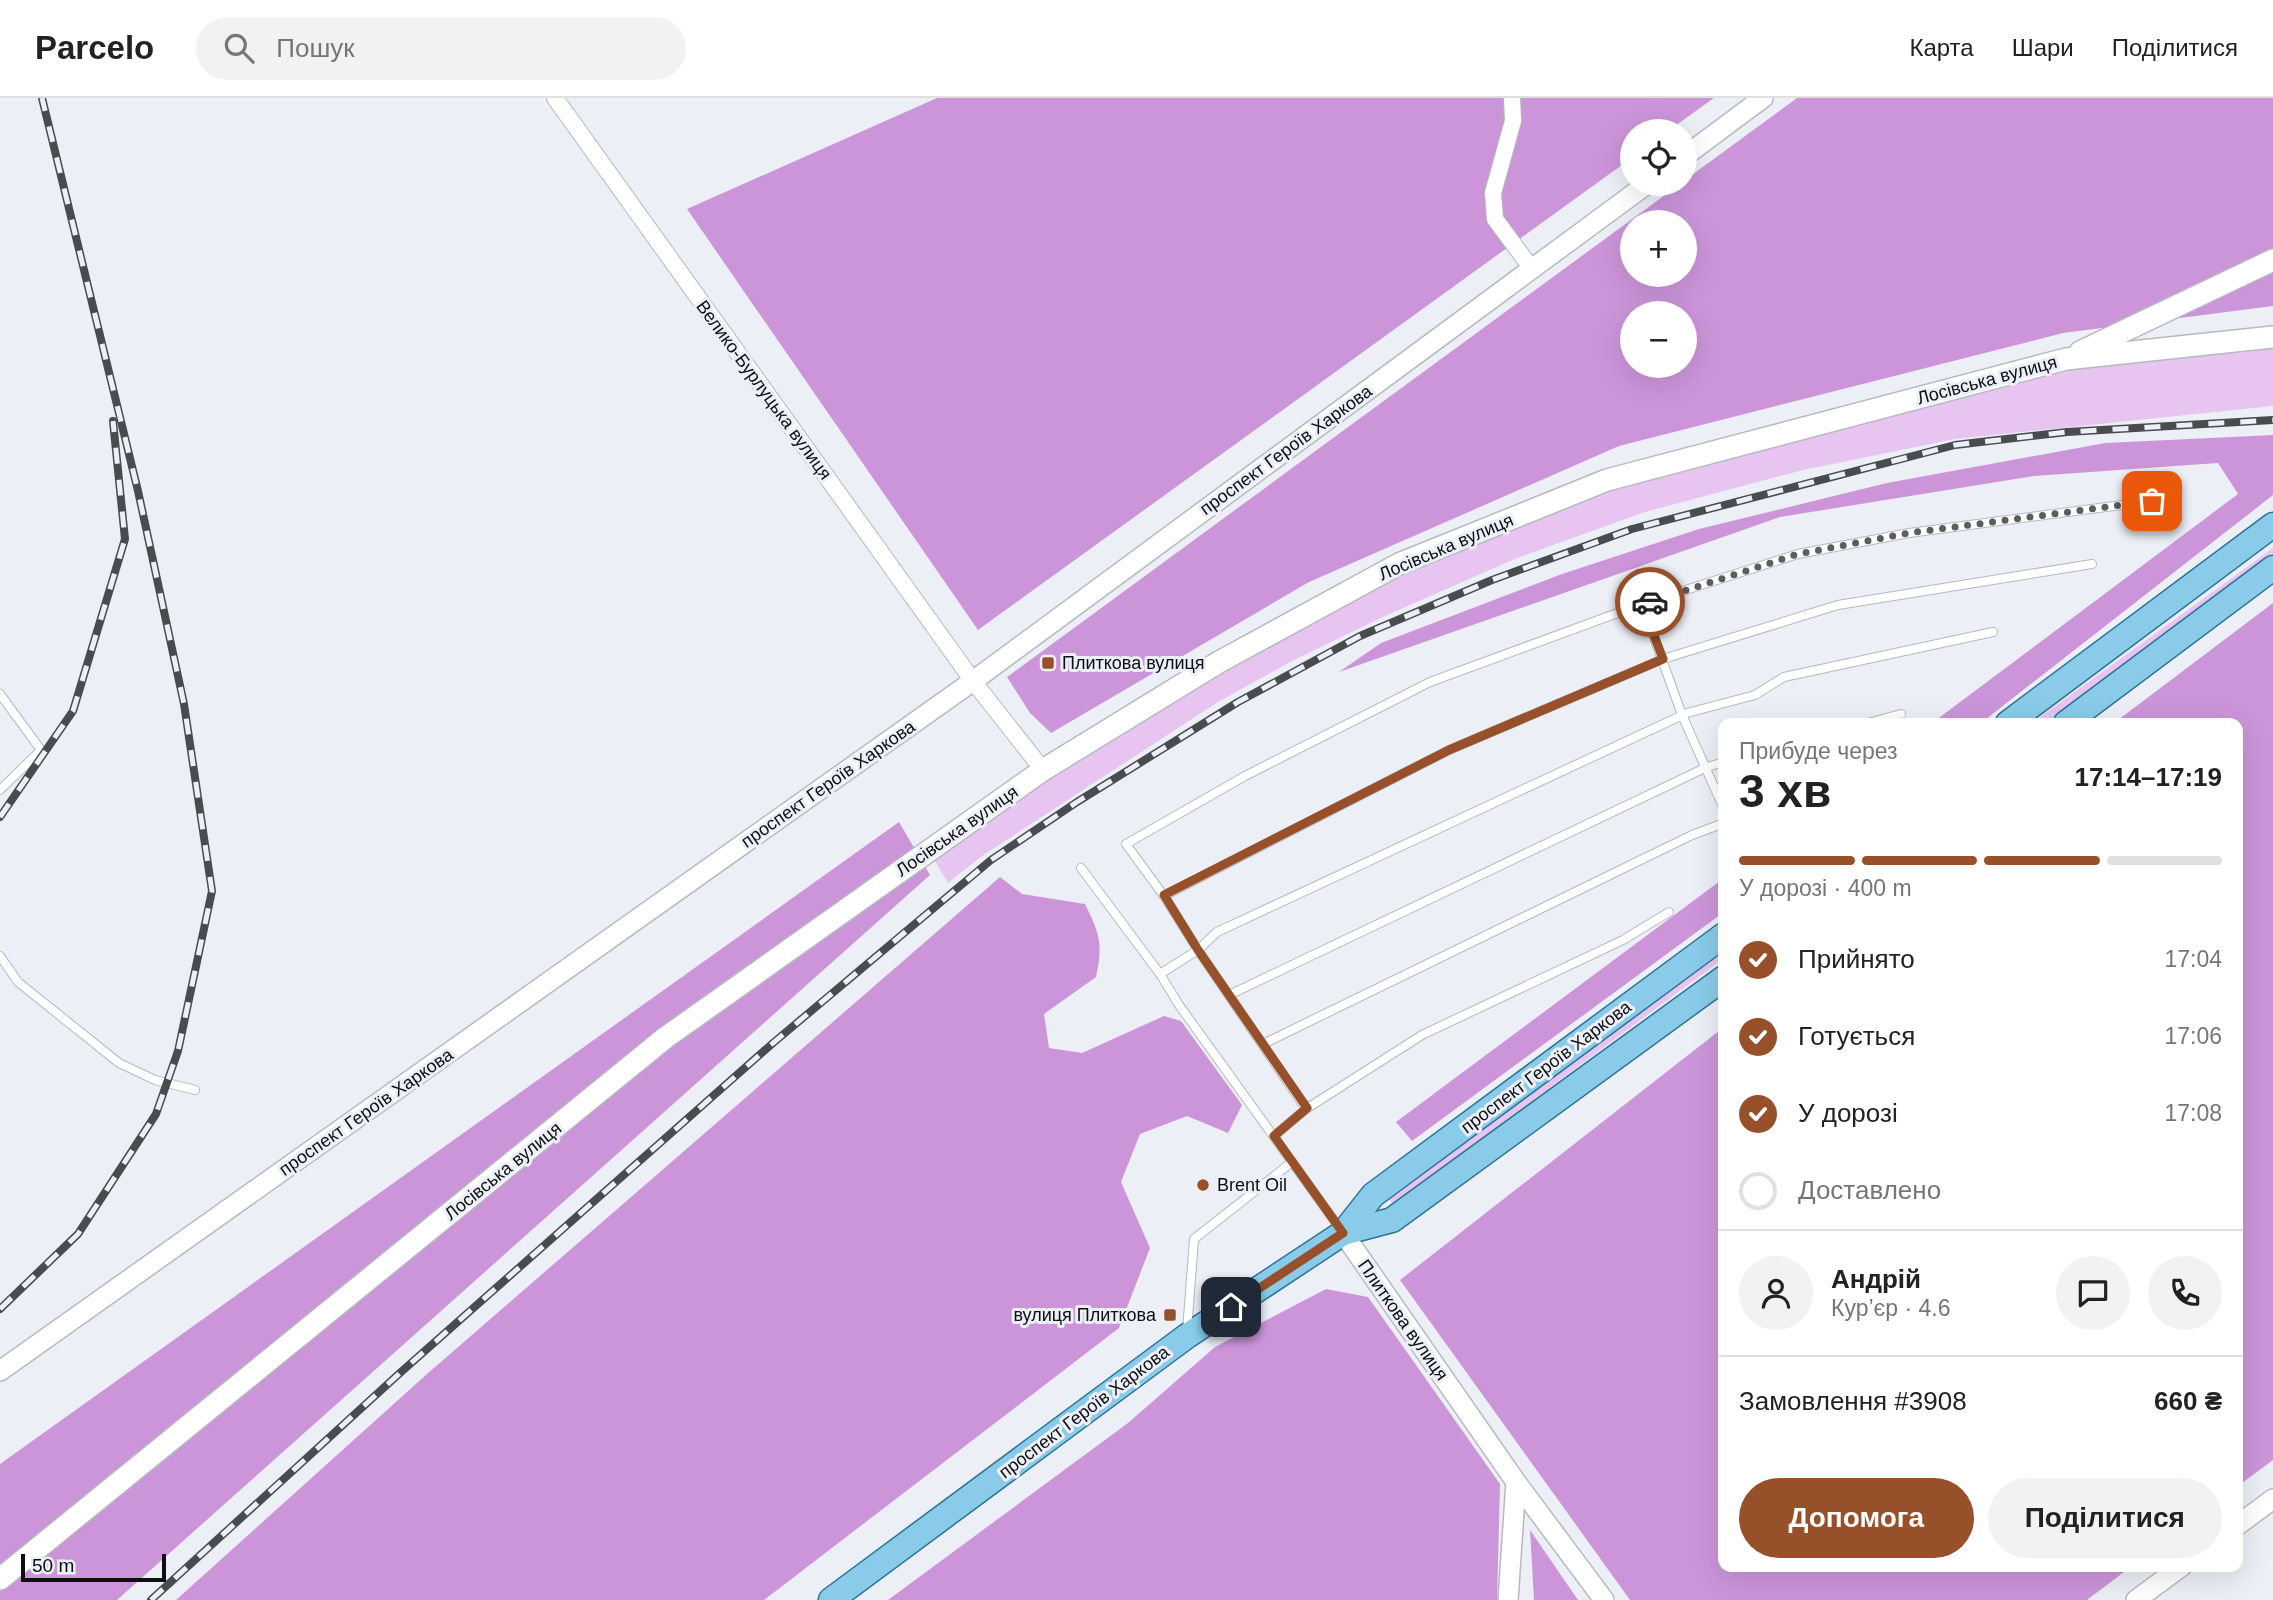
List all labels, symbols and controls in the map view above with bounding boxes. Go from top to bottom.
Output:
search box [196,17,686,80]
text: Parcelo [35,29,154,66]
icon: search [220,29,258,67]
text: Пошук [276,33,355,63]
text: Карта [1909,34,1974,61]
text: Шари [2012,34,2074,61]
text: Поділитися [2112,34,2238,61]
map controls [1620,119,1697,378]
button: locate [1620,119,1697,196]
button: + [1620,210,1697,287]
street label: Велико-Бурлуцька вулиця [692,297,836,483]
button: − [1620,301,1697,378]
street label: Лосівська вулиця [1915,352,2059,408]
street label: проспект Героїв Харкова [1196,380,1377,519]
pin [2122,471,2182,531]
icon: bag [2133,482,2171,520]
street label: Лосівська вулиця [1376,510,1516,584]
courier [1615,567,1685,637]
icon: car [1631,583,1669,621]
place label: Плиткова вулиця [1062,653,1205,673]
marker: Плиткова вулиця [1040,655,1056,671]
street label: проспект Героїв Харкова [737,716,920,852]
text: Прибуде через [1739,738,1898,764]
text: 17:14–17:19 [2075,762,2222,792]
text: 3 хв [1739,765,1831,817]
street label: Лосівська вулиця [892,781,1022,881]
text: У дорозі · 400 m [1739,875,1912,901]
icon: check [1739,941,1777,979]
text: Прийнято [1798,944,1915,974]
text: 17:04 [2164,946,2222,972]
street label: проспект Героїв Харкова [1457,996,1636,1137]
icon: check [1739,1018,1777,1056]
text: Готується [1798,1021,1915,1051]
text: 17:06 [2164,1023,2222,1049]
street label: проспект Героїв Харкова [275,1044,458,1180]
icon: check [1739,1095,1777,1133]
text: У дорозі [1798,1098,1898,1128]
text: 17:08 [2164,1100,2222,1126]
street label: Лосівська вулиця [441,1118,565,1224]
place label: Brent Oil [1217,1175,1287,1195]
text: Доставлено [1798,1175,1941,1205]
marker: Brent Oil [1195,1177,1211,1193]
street label: Плиткова вулиця [1354,1256,1452,1384]
button: person [1739,1256,1813,1330]
button: chat [2056,1256,2130,1330]
button: phone [2148,1256,2222,1330]
text: Андрій [1831,1264,1921,1294]
pin [1201,1277,1261,1337]
icon: home [1212,1288,1250,1326]
text: Кур’єр · 4.6 [1831,1295,1950,1321]
place label: вулиця Плиткова [1013,1305,1157,1325]
marker: вулиця Плиткова [1162,1307,1178,1323]
street label: проспект Героїв Харкова [995,1341,1174,1482]
text: Замовлення #3908 [1739,1386,1967,1416]
text: 660 ₴ [2154,1386,2222,1416]
button: Допомога [1739,1478,1974,1558]
button: Поділитися [1988,1478,2222,1558]
scale bar [21,1551,166,1583]
text: 50 m [32,1555,74,1576]

